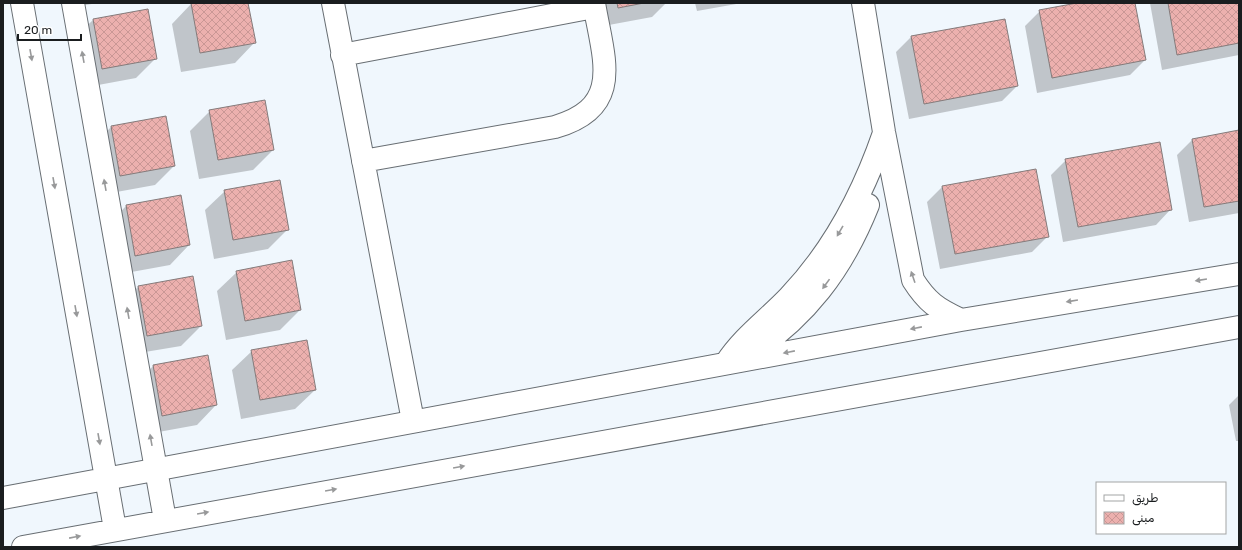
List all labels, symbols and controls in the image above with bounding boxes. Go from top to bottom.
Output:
scale bar [18,16,81,42]
text: 20 m [24,23,52,37]
one-way arrow [28,49,34,61]
one-way arrow [79,50,85,63]
one-way arrow [51,177,57,189]
one-way arrow [102,178,108,191]
one-way arrow [837,225,844,237]
one-way arrow [910,270,916,282]
one-way arrow [1194,277,1207,283]
one-way arrow [822,278,830,289]
one-way arrow [1066,298,1078,304]
one-way arrow [74,305,80,317]
one-way arrow [125,306,131,319]
one-way arrow [910,325,923,331]
one-way arrow [783,349,795,355]
one-way arrow [96,433,102,445]
one-way arrow [148,434,154,447]
one-way arrow [453,464,465,470]
legend [1096,482,1226,534]
one-way arrow [325,487,337,493]
text: طريق [1132,491,1158,506]
one-way arrow [197,510,209,516]
text: مبنى [1132,511,1155,526]
one-way arrow [69,534,81,540]

